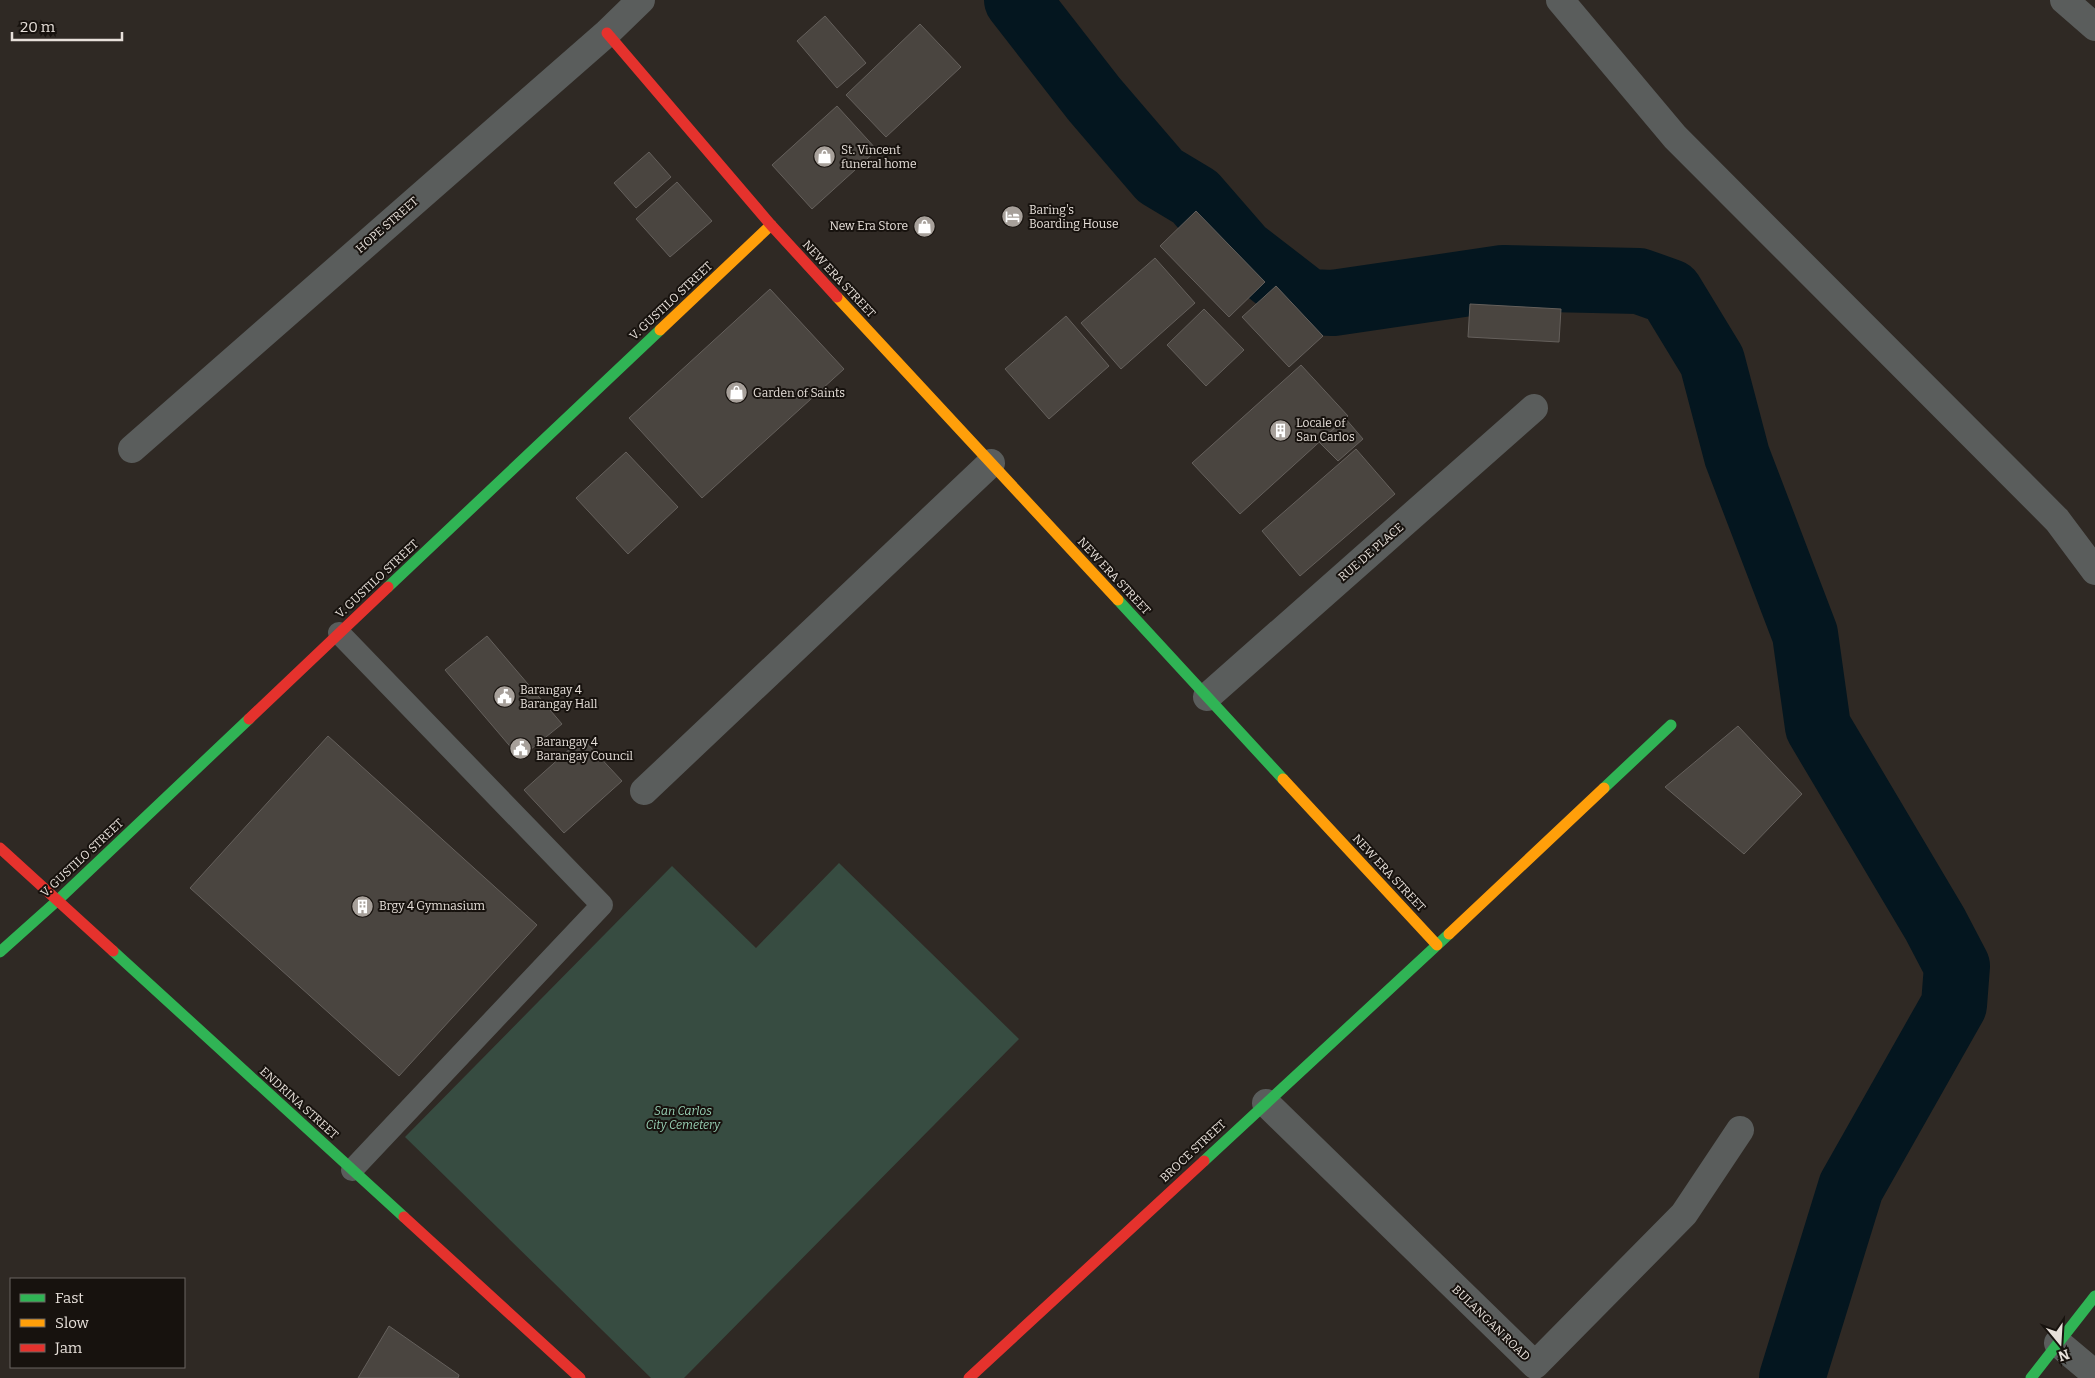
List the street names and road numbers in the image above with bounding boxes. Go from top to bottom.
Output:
street label: HOPE STREET [353,194,421,256]
street label: NEW ERA STREET [800,238,878,320]
street label: V. GUSTILO STREET [627,259,715,343]
street label: RUE DE PLACE [1336,520,1406,584]
street label: NEW ERA STREET [1075,535,1153,617]
street label: V. GUSTILO STREET [333,537,421,621]
street label: V. GUSTILO STREET [38,816,126,900]
street label: NEW ERA STREET [1350,832,1428,914]
street label: ENDRINA STREET [257,1064,341,1142]
street label: BROCE STREET [1157,1117,1229,1185]
street label: BULANGAN ROAD [1449,1282,1533,1364]

